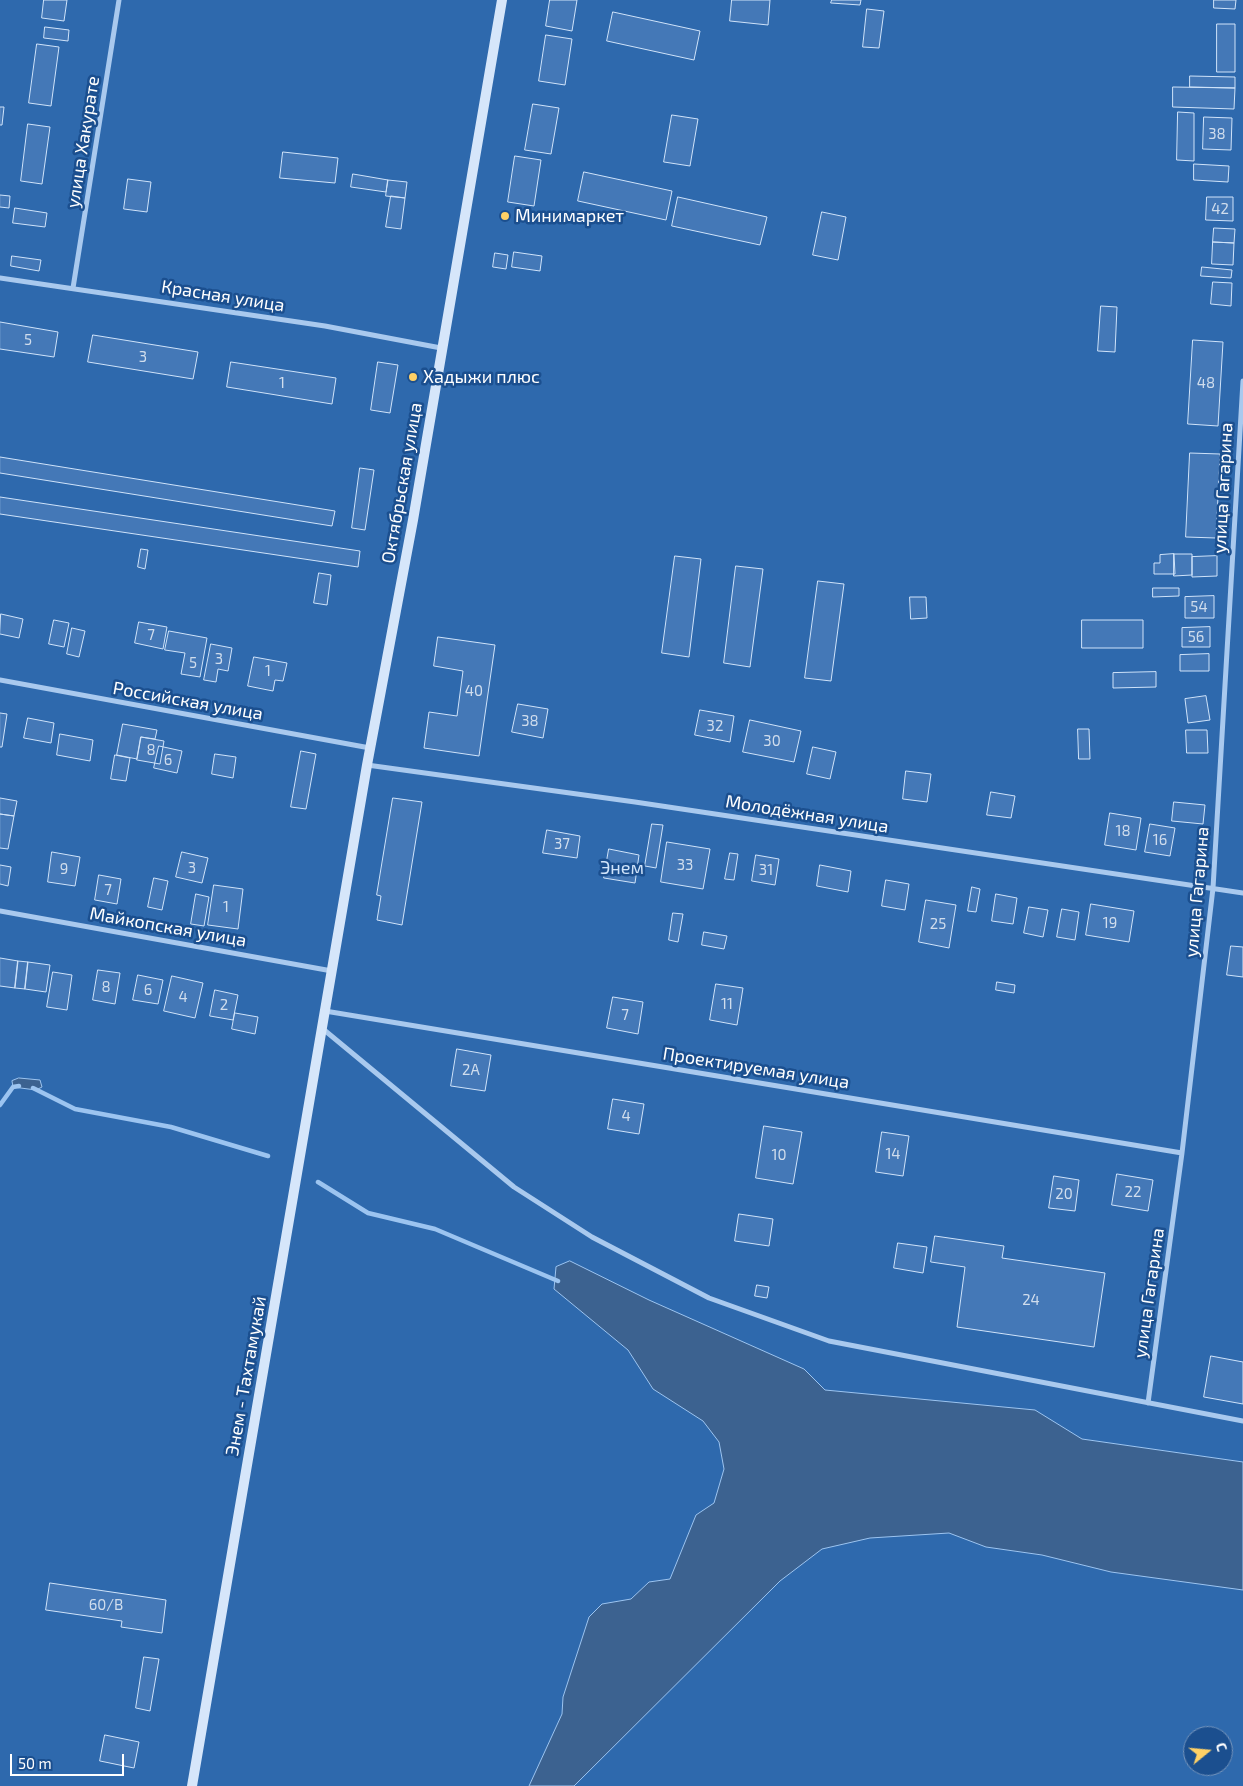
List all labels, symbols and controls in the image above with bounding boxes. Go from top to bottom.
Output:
street label: улица Хакурате [62,74,104,210]
house number: 38 [1208,125,1226,143]
house number: 42 [1211,200,1229,218]
place label: Минимаркет [515,205,624,227]
marker: Минимаркет [499,210,511,222]
street label: Красная улица [160,276,286,316]
house number: 5 [24,331,32,349]
house number: 3 [139,348,147,366]
place label: Хадыжи плюс [423,366,540,388]
marker: Хадыжи плюс [407,371,419,383]
house number: 1 [279,374,285,392]
house number: 48 [1197,374,1215,392]
street label: Октябрьская улица [377,401,427,565]
street label: улица Гагарина [1209,422,1237,554]
house number: 54 [1190,598,1208,616]
house number: 7 [147,626,155,644]
house number: 56 [1188,628,1204,646]
house number: 3 [215,650,223,668]
house number: 5 [189,654,197,672]
house number: 1 [265,662,271,680]
street label: Российская улица [111,677,265,725]
house number: 40 [465,682,483,700]
house number: 38 [521,712,539,730]
house number: 32 [707,717,723,735]
house number: 30 [763,732,781,750]
house number: 8 [146,741,156,759]
house number: 6 [164,751,172,769]
street label: Молодёжная улица [724,790,890,838]
house number: 18 [1115,822,1131,840]
street label: улица Гагарина [1181,826,1213,958]
house number: 16 [1153,831,1167,849]
house number: 37 [554,835,570,853]
house number: 33 [677,856,693,874]
park label: Энем [600,857,644,879]
house number: 3 [188,859,196,877]
house number: 9 [60,860,68,878]
house number: 31 [759,861,773,879]
house number: 7 [104,881,112,899]
house number: 1 [223,898,229,916]
street label: Майкопская улица [88,903,248,951]
house number: 19 [1103,914,1117,932]
house number: 25 [930,915,946,933]
house number: 8 [101,978,111,996]
house number: 6 [144,981,152,999]
house number: 4 [178,988,188,1006]
house number: 11 [721,995,733,1013]
house number: 2 [220,996,228,1014]
house number: 7 [621,1006,629,1024]
street label: Проектируемая улица [661,1043,851,1093]
house number: 2А [462,1061,480,1079]
house number: 4 [621,1107,631,1125]
house number: 14 [885,1145,901,1163]
house number: 10 [771,1146,787,1164]
house number: 22 [1125,1183,1141,1201]
house number: 20 [1055,1185,1073,1203]
street label: улица Гагарина [1129,1227,1169,1359]
house number: 24 [1022,1291,1040,1309]
street label: Энем - Тахтамукай [221,1294,271,1458]
house number: 60/В [89,1596,123,1614]
north arrow [1183,1726,1233,1776]
text: С [1213,1740,1231,1753]
scale bar [12,1744,126,1776]
text: 50 m [18,1754,52,1772]

